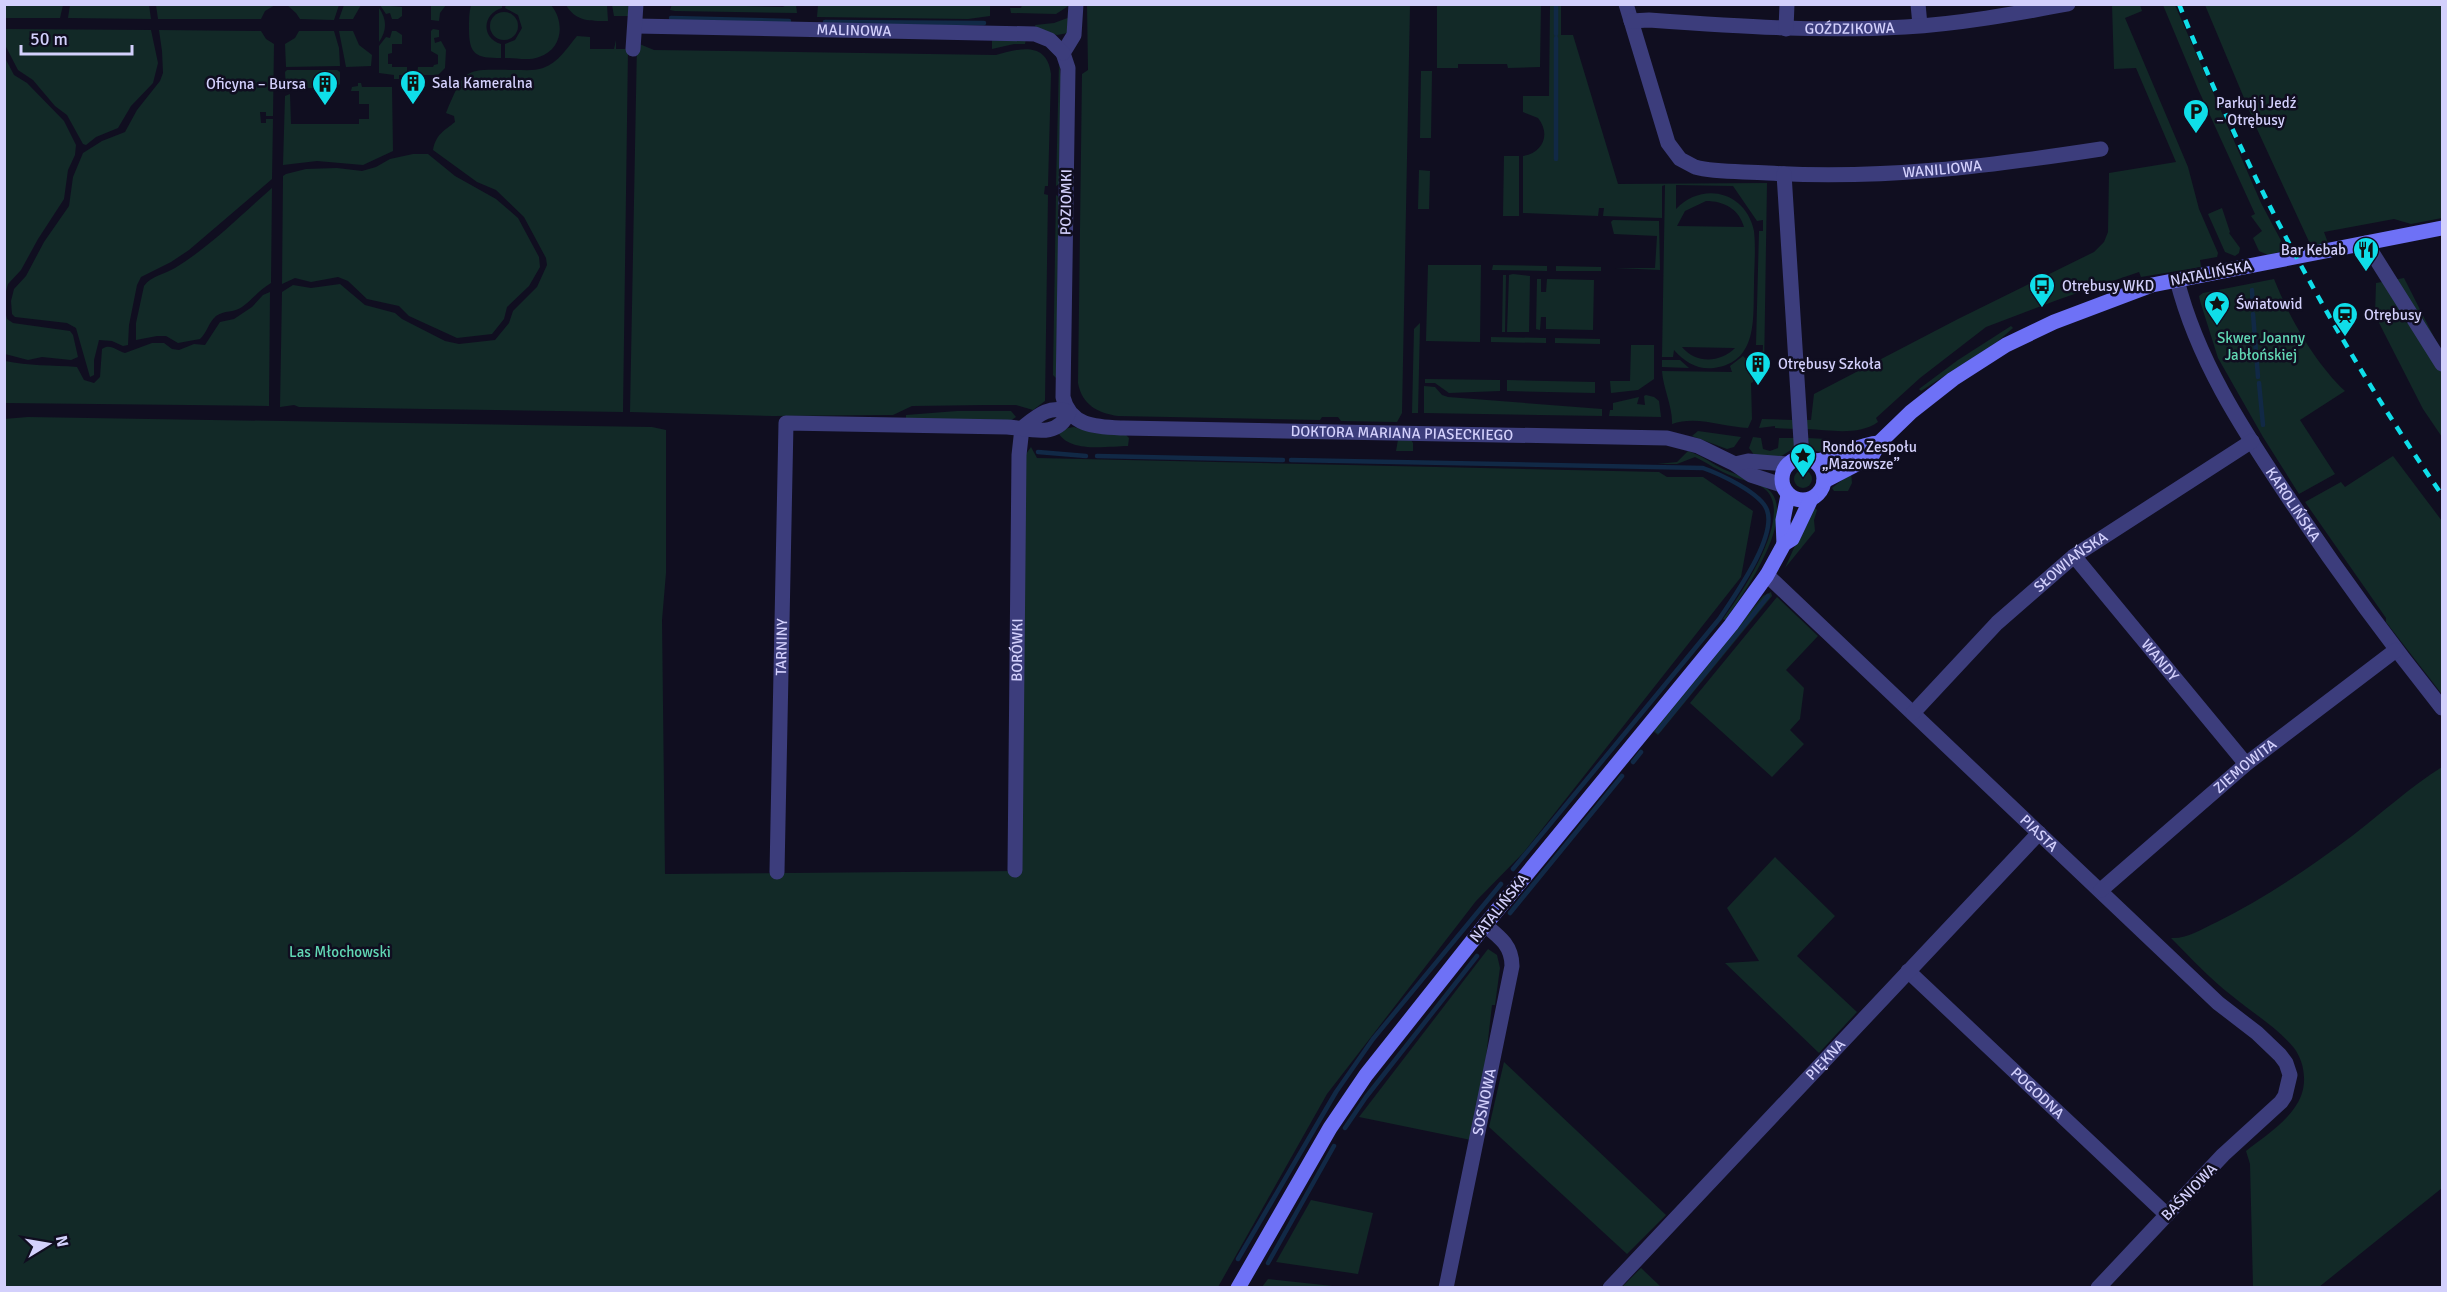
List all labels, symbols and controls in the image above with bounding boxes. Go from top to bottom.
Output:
scale bar [21,18,132,56]
street label: GOŹDZIKOWA [1804,19,1895,38]
street label: MALINOWA [816,21,892,40]
text: 50 m [30,28,68,50]
building icon: Sala Kameralna [398,68,428,106]
building icon: Oficyna – Bursa [310,69,340,107]
place label: Sala Kameralna [432,74,532,92]
place label: Oficyna – Bursa [206,75,306,93]
place label: Parkuj i Jedź – Otrębusy [2216,94,2297,129]
parking icon: Parkuj i Jedź – Otrębusy [2181,97,2211,135]
street label: WANILIOWA [1902,156,1983,181]
street label: POZIOMKI [1056,169,1076,235]
restaurant icon: Bar Kebab [2351,235,2381,273]
place label: Bar Kebab [2281,241,2346,259]
street label: NATALIŃSKA [2168,255,2253,290]
bus stop icon: Otrębusy WKD [2027,271,2057,309]
place label: Otrębusy WKD [2062,277,2154,295]
place icon: Światowid [2202,289,2232,327]
place label: Światowid [2236,294,2302,313]
station icon: Otrębusy [2330,300,2360,338]
place label: Otrębusy [2364,306,2422,324]
park label: Skwer Joanny Jabłońskiej [2217,329,2305,364]
building icon: Otrębusy Szkoła [1743,349,1773,387]
place label: Otrębusy Szkoła [1778,355,1881,373]
street label: DOKTORA MARIANA PIASECKIEGO [1290,422,1514,444]
place label: Rondo Zespołu „Mazowsze” [1822,438,1917,473]
place icon: Rondo Zespołu „Mazowsze” [1788,441,1818,479]
street label: KAROLIŃSKA [2262,464,2324,545]
street label: SŁOWIAŃSKA [2030,528,2111,596]
street label: TARNINY [772,618,791,676]
street label: BORÓWKI [1007,618,1026,682]
street label: WANDY [2138,635,2183,685]
street label: ZIEMOWITA [2210,735,2280,797]
street label: PIASTA [2016,811,2062,855]
street label: NATALIŃSKA [1465,870,1532,946]
park label: Las Młochowski [289,943,391,961]
street label: PIĘKNA [1802,1035,1849,1084]
street label: POGODNA [2007,1064,2068,1123]
street label: SOSNOWA [1469,1067,1500,1137]
street label: BAŚNIOWA [2157,1159,2221,1224]
north arrow [18,1214,78,1274]
text: N [51,1234,73,1249]

